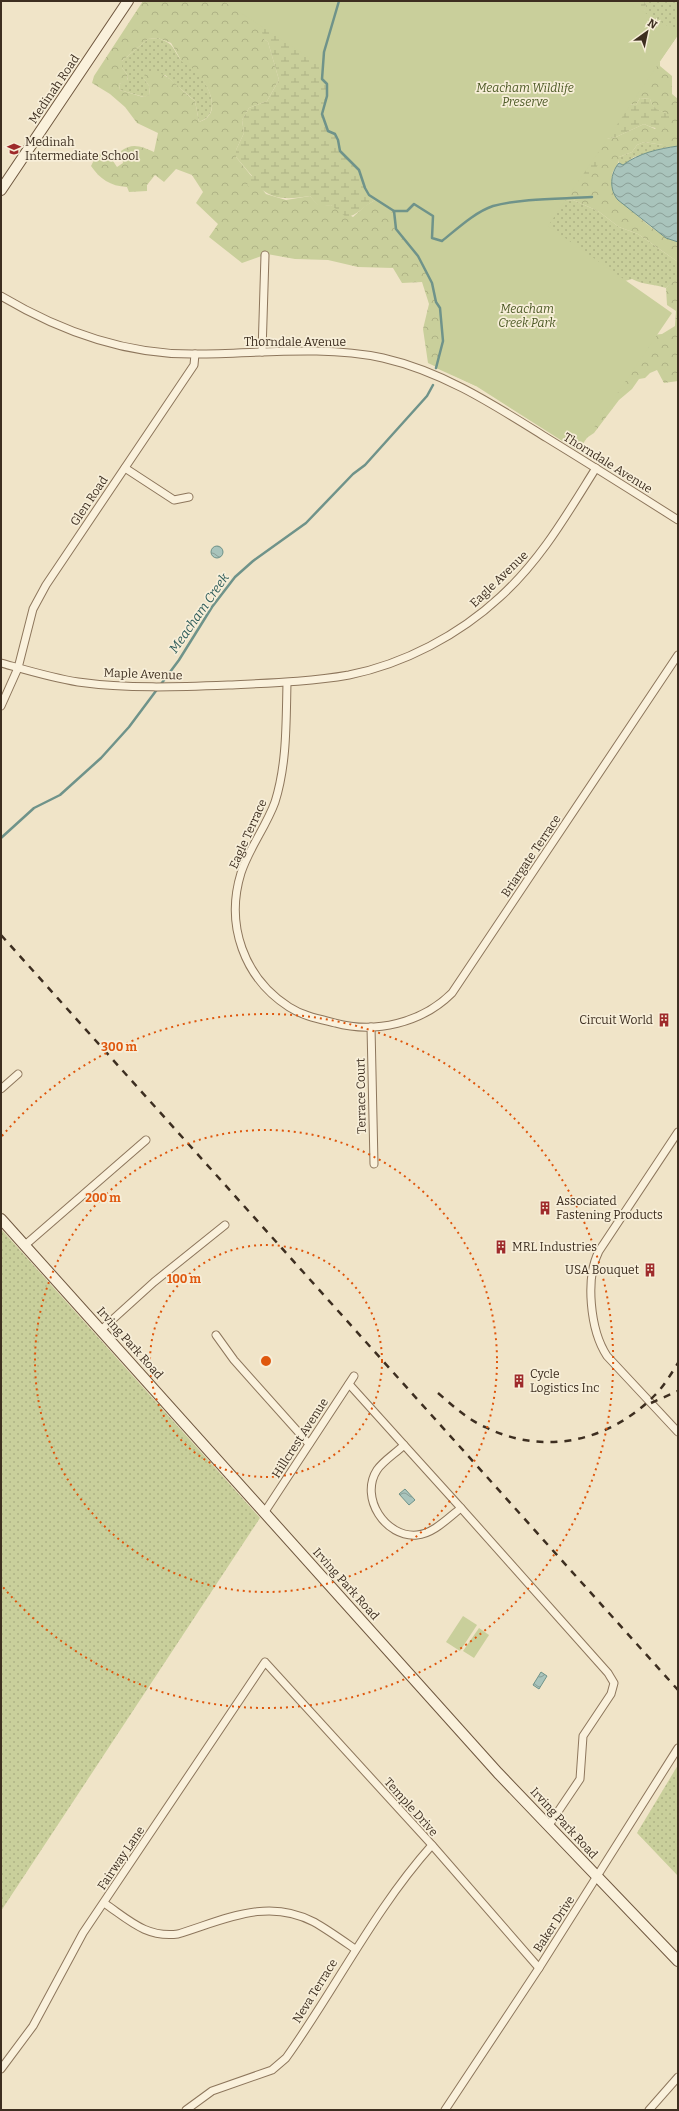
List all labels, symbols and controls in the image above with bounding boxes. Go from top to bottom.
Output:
north arrow [627,12,667,52]
text: N [645,16,660,32]
street label: Medinah Road [26,52,82,126]
park label: Meacham Wildlife Preserve [476,81,574,109]
place label: Medinah Intermediate School [25,135,139,163]
school or university icon: Medinah Intermediate School [6,141,22,157]
park label: Meacham Creek Park [498,302,556,330]
street label: Thorndale Avenue [244,335,346,349]
street label: Thorndale Avenue [561,430,655,496]
street label: Glen Road [67,473,111,529]
street label: Eagle Avenue [467,548,531,610]
water label: Meacham Creek [166,570,233,656]
street label: Maple Avenue [103,666,183,682]
street label: Eagle Terrace [226,797,270,871]
street label: Briargate Terrace [498,812,564,900]
building icon: Circuit World [656,1012,672,1028]
place label: Circuit World [579,1013,653,1027]
text: 300 m [101,1040,137,1054]
street label: Terrace Court [353,1057,369,1134]
text: 200 m [85,1191,121,1205]
place label: Associated Fastening Products [556,1194,663,1222]
building icon: Associated Fastening Products [537,1200,553,1216]
building icon: MRL Industries [493,1239,509,1255]
place label: MRL Industries [512,1240,597,1254]
building icon: USA Bouquet [642,1262,658,1278]
place label: USA Bouquet [565,1263,640,1277]
text: 100 m [167,1272,202,1286]
street label: Irving Park Road [94,1304,166,1382]
centre of rings [259,1354,273,1368]
place label: Cycle Logistics Inc [530,1367,599,1395]
building icon: Cycle Logistics Inc [511,1373,527,1389]
street label: Hillcrest Avenue [269,1395,331,1481]
street label: Irving Park Road [310,1545,382,1623]
street label: Temple Drive [381,1775,441,1839]
street label: Irving Park Road [527,1785,601,1861]
street label: Fairway Lane [95,1824,147,1892]
street label: Baker Drive [531,1893,577,1955]
street label: Neva Terrace [290,1956,340,2026]

